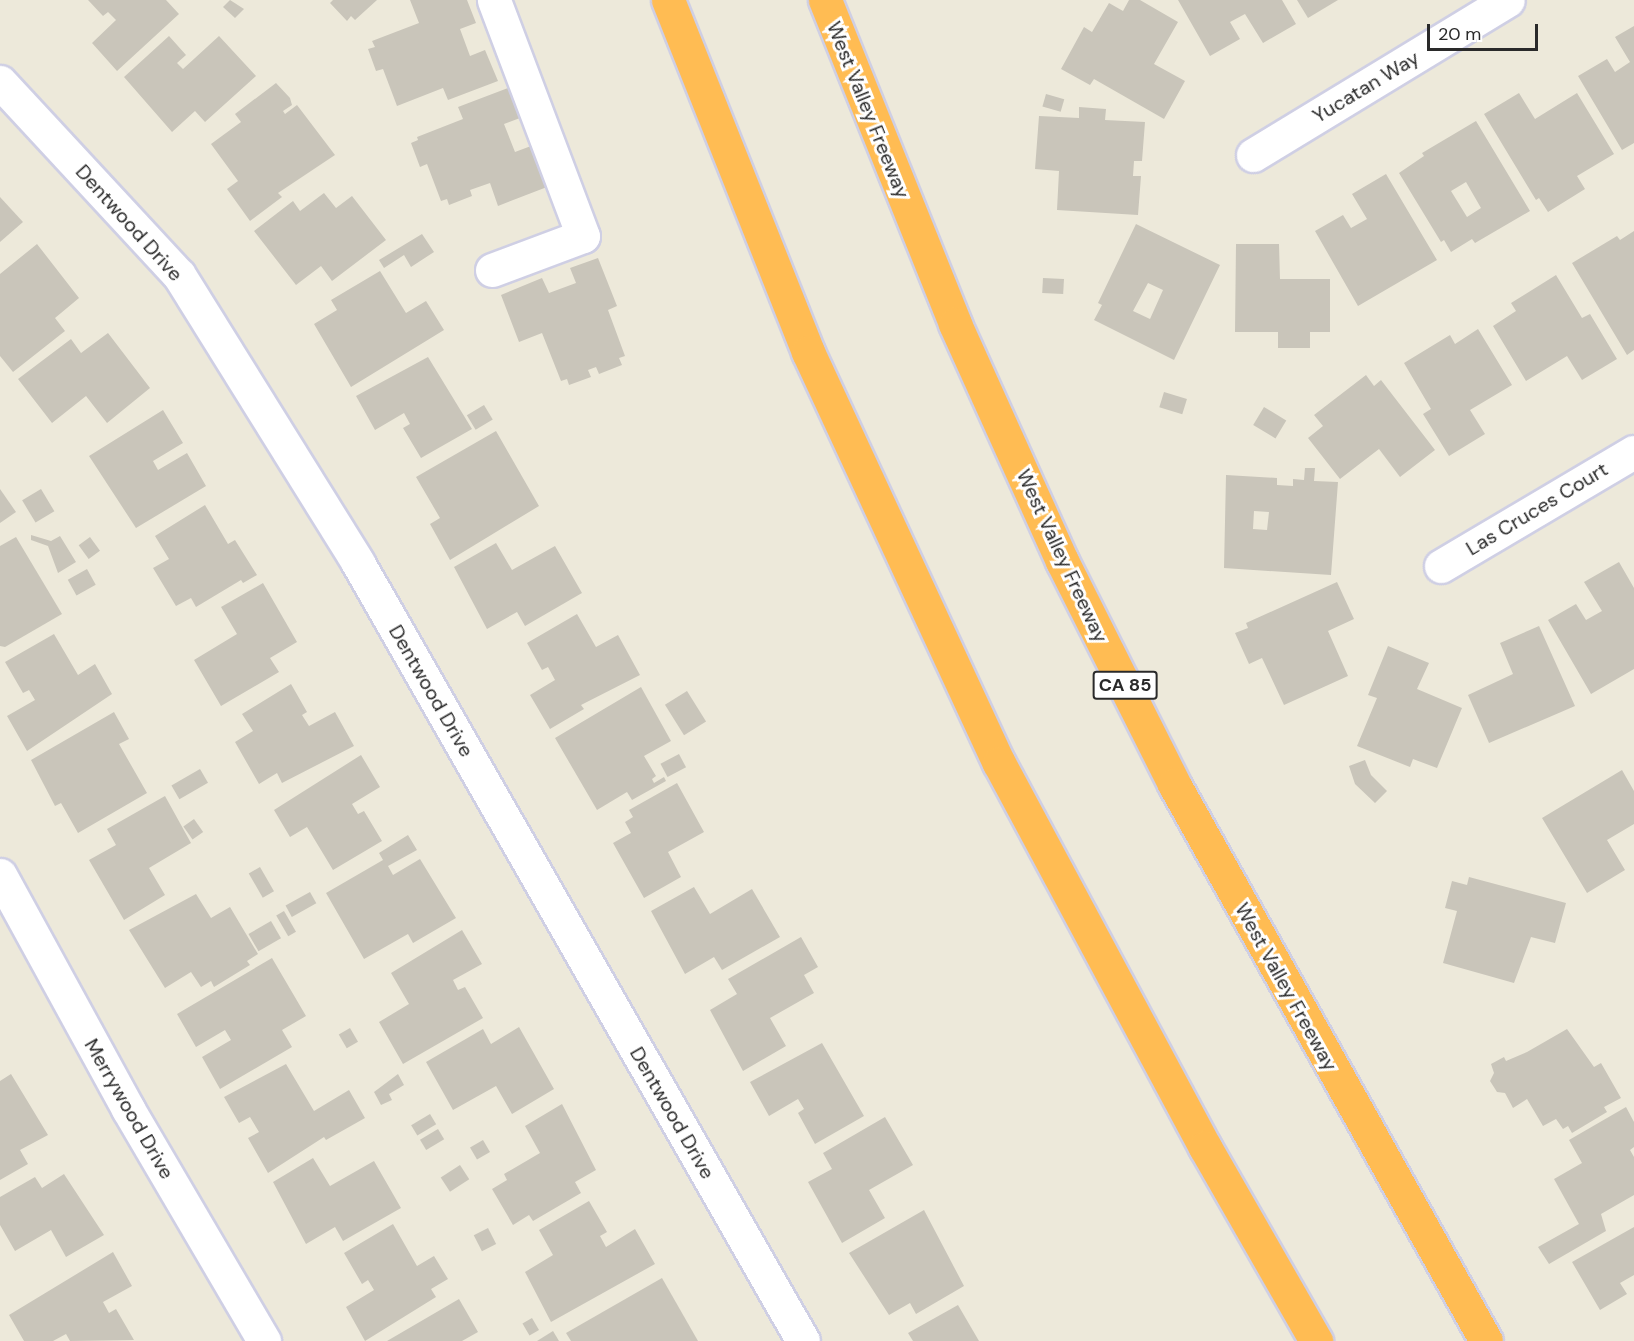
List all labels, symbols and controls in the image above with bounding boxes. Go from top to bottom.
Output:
scale bar [1430,12,1541,50]
street label: West Valley Freeway [822,18,914,202]
text: 20 m [1438,22,1481,46]
street label: Yucatan Way [1308,46,1424,128]
street label: Dentwood Drive [70,160,188,286]
street label: Las Cruces Court [1462,457,1612,561]
street label: West Valley Freeway [1011,465,1113,647]
street label: Dentwood Drive [384,621,478,761]
road number: CA 85 [1092,670,1158,700]
street label: West Valley Freeway [1230,899,1342,1075]
street label: Merrywood Drive [79,1035,179,1183]
street label: Dentwood Drive [625,1043,719,1183]

